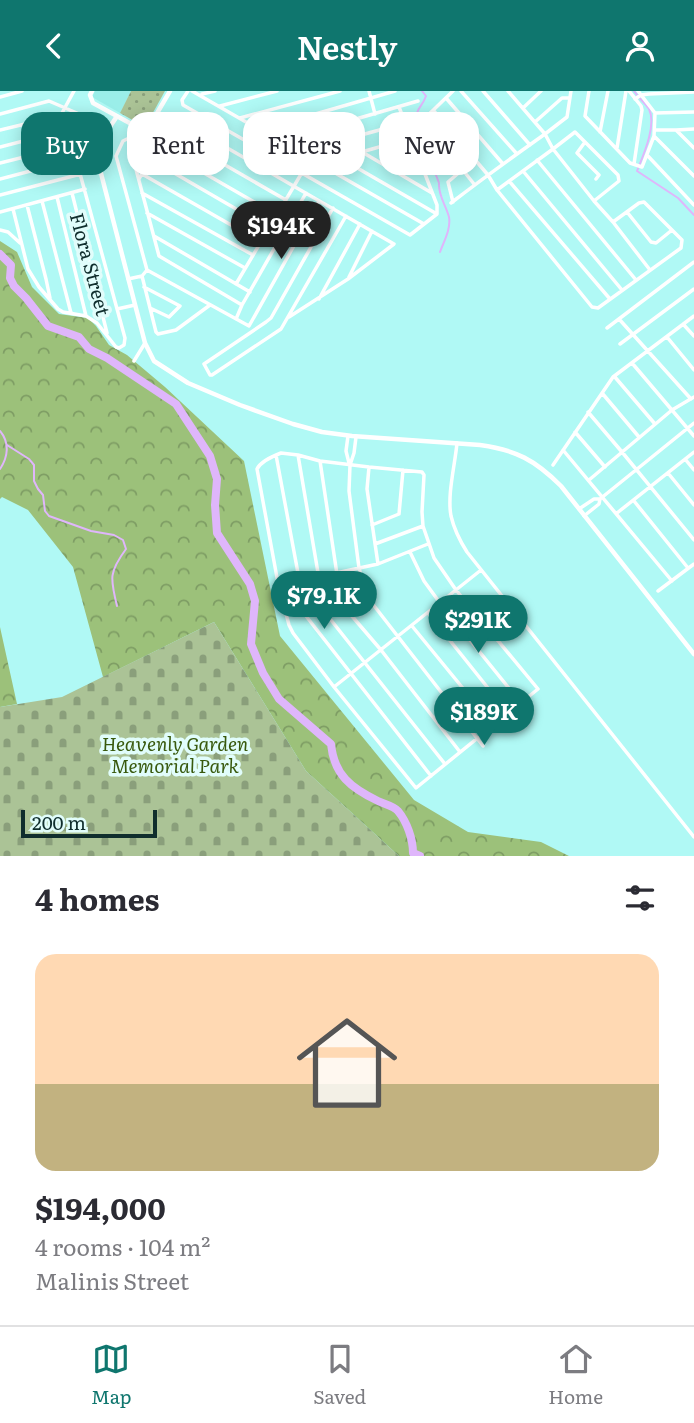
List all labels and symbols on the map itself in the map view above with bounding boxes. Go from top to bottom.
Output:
pin: $194K [232,201,330,261]
street label: Flora Street [64,209,118,319]
pin: $79.1K [267,571,381,631]
pin: $291K [429,595,527,655]
pin: $189K [435,687,533,747]
park label: Heavenly Garden Memorial Park [102,729,249,779]
scale bar [21,807,158,839]

